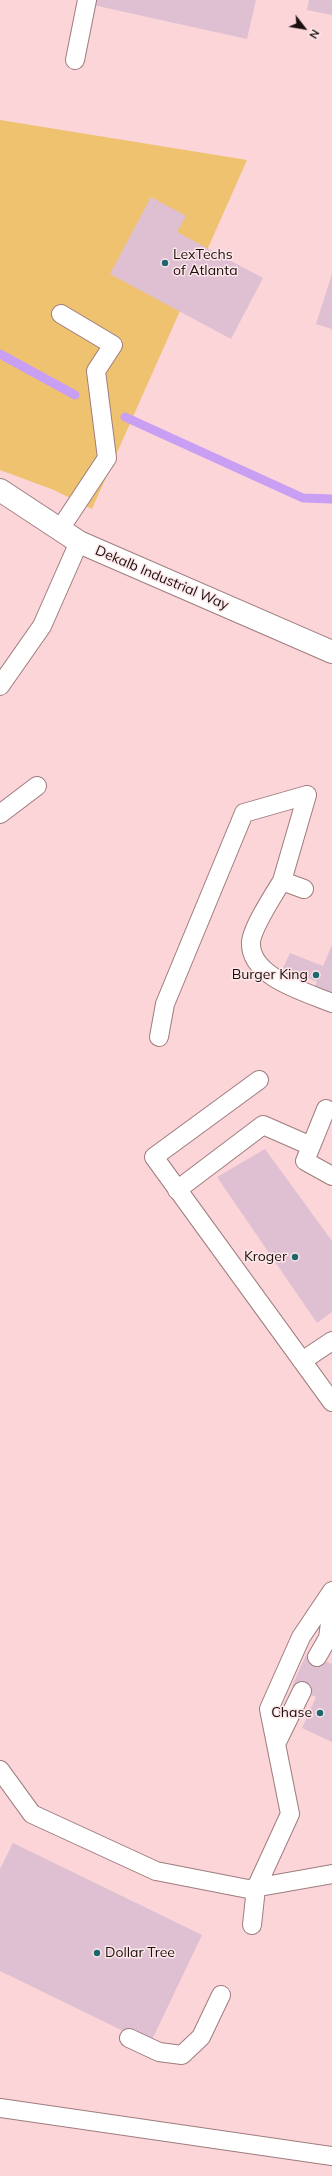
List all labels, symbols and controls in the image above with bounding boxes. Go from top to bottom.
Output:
north arrow [284,8,324,48]
text: N [306,27,322,41]
place label: LexTechs of Atlanta [173,247,238,280]
marker: LexTechs of Atlanta [160,258,170,268]
street label: Dekalb Industrial Way [93,542,231,614]
place label: Burger King [232,967,308,983]
marker: Burger King [311,970,321,980]
place label: Kroger [244,1249,287,1265]
marker: Kroger [290,1252,300,1262]
place label: Chase [271,1705,312,1721]
marker: Chase [315,1708,325,1718]
place label: Dollar Tree [105,1945,175,1961]
marker: Dollar Tree [92,1948,102,1958]

